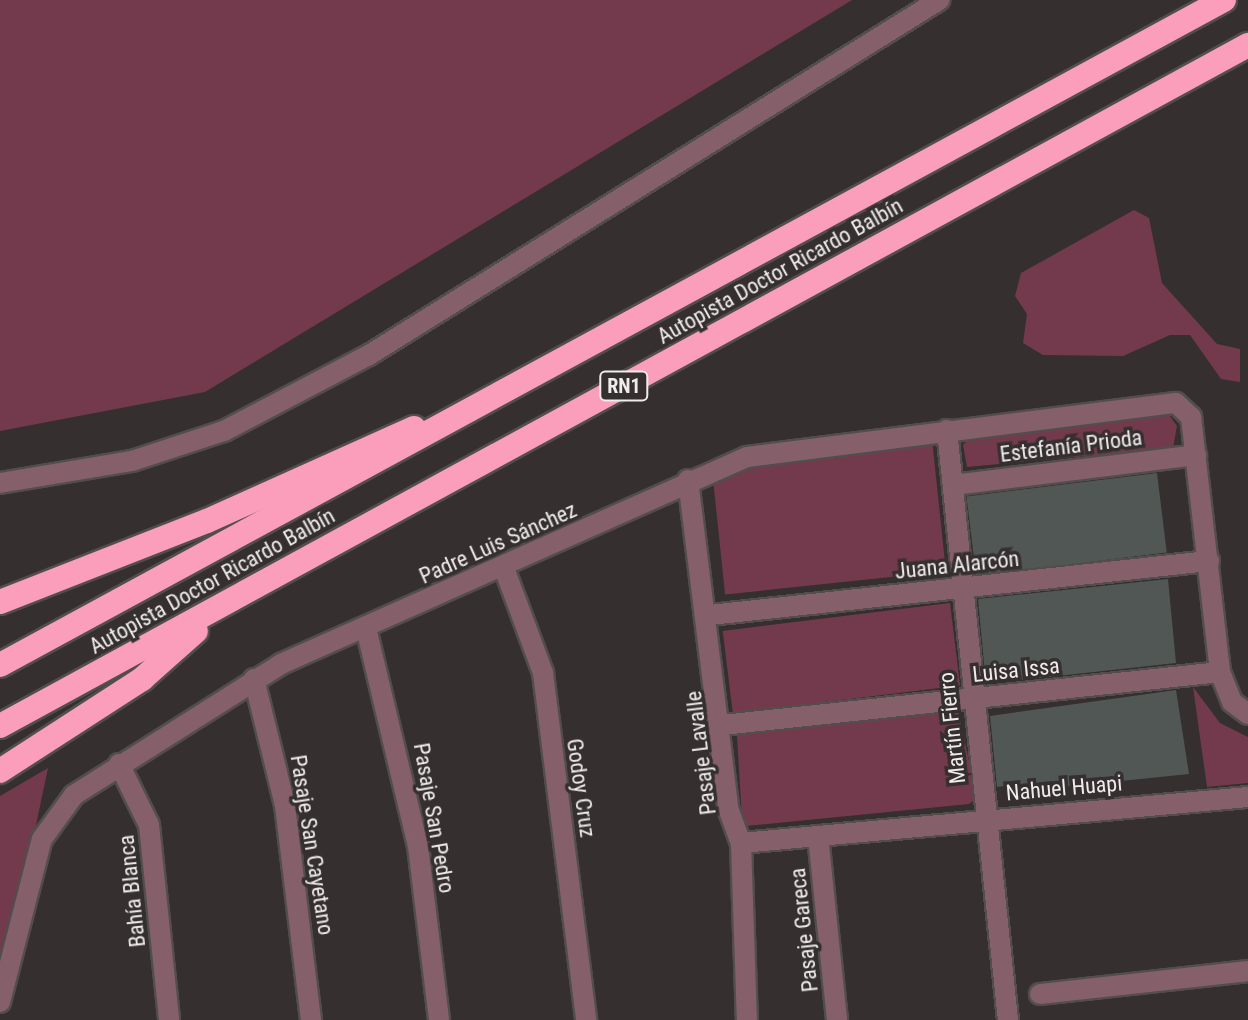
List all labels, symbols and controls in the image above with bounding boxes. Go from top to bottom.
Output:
street label: Autopista Doctor Ricardo Balbín [653,192,907,350]
road number: RN1 [598,370,650,402]
street label: Estefanía Prioda [998,424,1144,468]
street label: Padre Luis Sánchez [415,496,581,590]
street label: Autopista Doctor Ricardo Balbín [85,502,339,660]
street label: Juana Alarcón [894,545,1020,585]
street label: Luisa Issa [971,652,1061,688]
street label: Martín Fierro [933,671,971,785]
street label: Pasaje Lavalle [680,690,722,816]
street label: Godoy Cruz [561,737,601,839]
street label: Pasaje San Pedro [408,741,460,895]
street label: Pasaje San Cayetano [285,753,339,937]
street label: Nahuel Huapi [1005,770,1123,806]
street label: Bahía Blanca [113,833,151,949]
street label: Pasaje Gareca [784,867,824,993]

